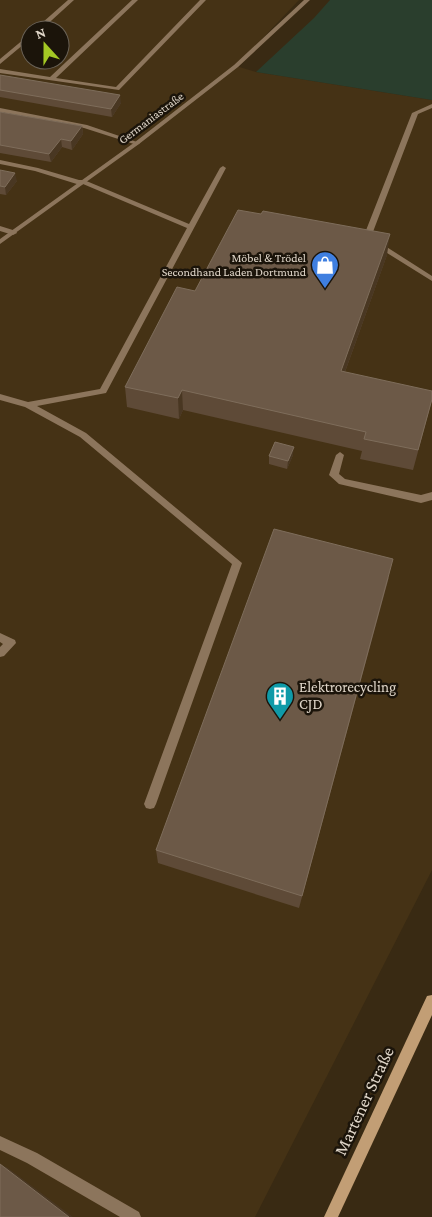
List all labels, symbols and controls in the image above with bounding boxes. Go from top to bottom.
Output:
north arrow [20,20,70,70]
text: N [33,24,48,42]
street label: Germaniastraße [116,89,186,147]
shop icon: Möbel & Trödel Secondhand Laden Dortmund [310,250,340,289]
place label: Möbel & Trödel Secondhand Laden Dortmund [162,251,307,279]
place label: Elektrorecycling CJD [299,679,396,713]
building icon: Elektrorecycling CJD [265,681,295,720]
street label: Martener Straße [330,1043,398,1158]

